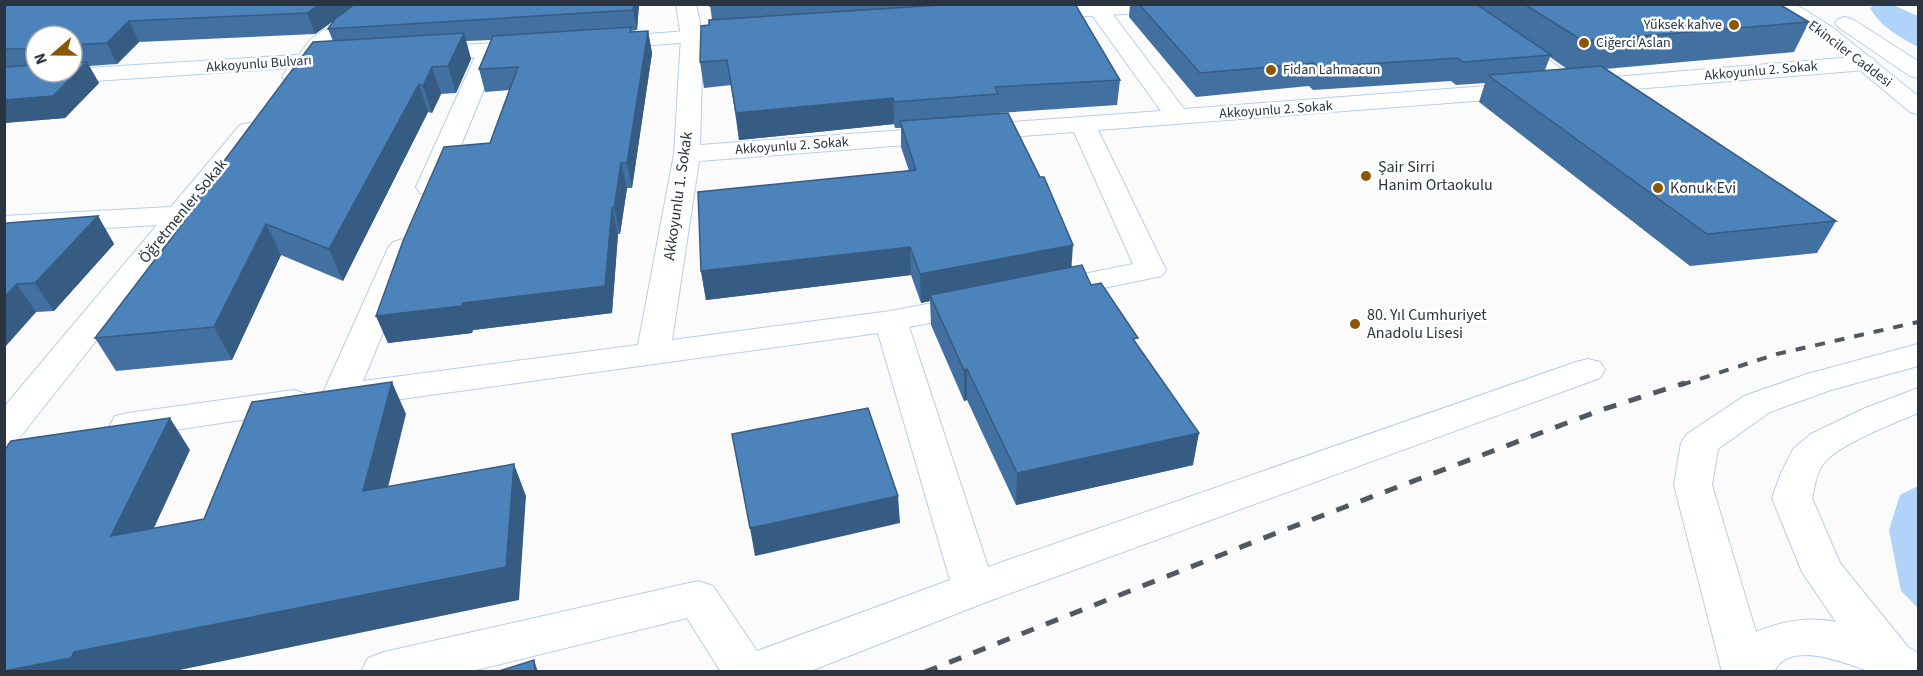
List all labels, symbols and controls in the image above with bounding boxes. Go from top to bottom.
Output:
place label: Yüksek kahve [1643,15,1722,35]
street label: Ekinciler Caddesi [1804,16,1896,92]
marker: Yüksek kahve [1727,18,1741,32]
north arrow [24,24,84,84]
place label: Ciğerci Aslan [1596,33,1671,53]
marker: Ciğerci Aslan [1577,36,1591,50]
text: N [29,50,53,68]
street label: Akkoyunlu Bulvarı [206,50,312,78]
street label: Akkoyunlu 2. Sokak [1704,56,1819,86]
place label: Fidan Lahmacun [1283,60,1380,80]
marker: Fidan Lahmacun [1264,63,1278,77]
street label: Akkoyunlu 2. Sokak [1219,96,1333,124]
street label: Akkoyunlu 1. Sokak [658,130,698,262]
street label: Akkoyunlu 2. Sokak [735,132,849,160]
street label: Öğretmenler Sokak [134,154,232,268]
place label: Şair Sirri Hanim Ortaokulu [1378,156,1493,196]
marker: Şair Sirri Hanim Ortaokulu [1359,169,1373,183]
place label: Konuk Evi [1670,177,1736,199]
marker: Konuk Evi [1651,181,1665,195]
place label: 80. Yıl Cumhuriyet Anadolu Lisesi [1367,304,1487,344]
marker: 80. Yıl Cumhuriyet Anadolu Lisesi [1348,317,1362,331]

